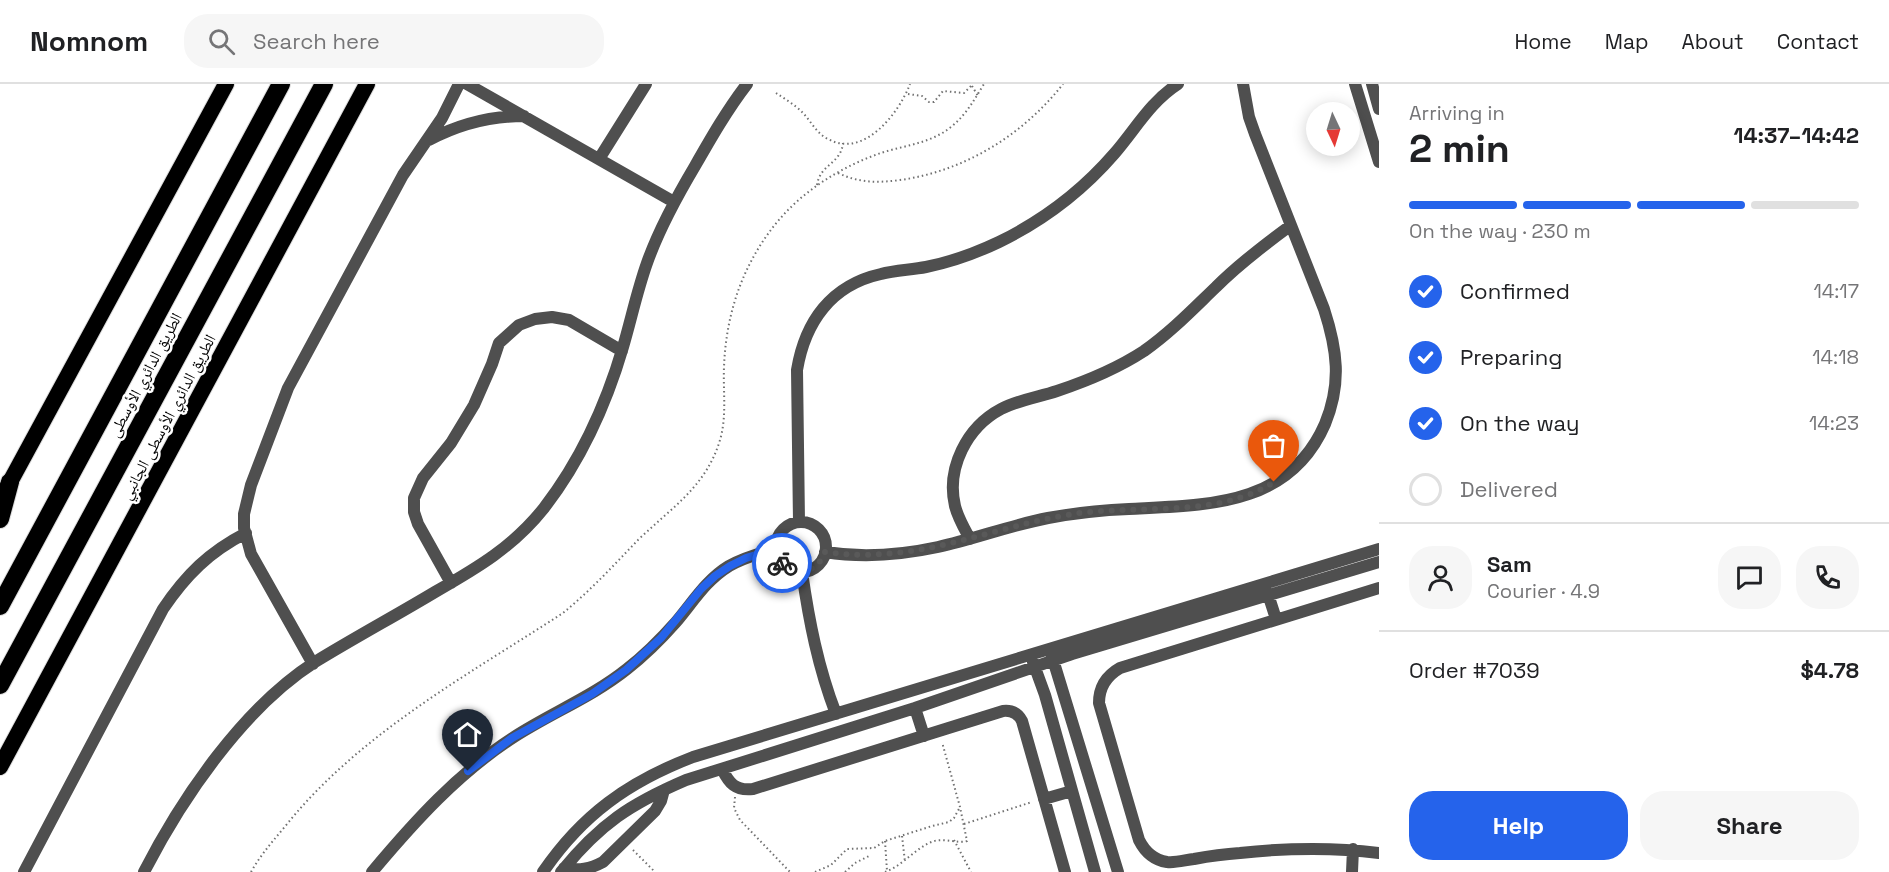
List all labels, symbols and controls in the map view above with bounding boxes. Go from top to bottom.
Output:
search box [184,14,604,68]
text: Nomnom [30,23,148,59]
icon: search [205,25,238,58]
text: Search here [253,27,380,55]
text: Home [1514,28,1572,55]
text: Map [1605,28,1649,55]
text: About [1682,28,1744,55]
text: Contact [1777,28,1859,55]
text: Arriving in [1409,100,1505,126]
north arrow [1306,102,1360,156]
map controls [1306,102,1360,156]
text: 14:37–14:42 [1733,121,1859,149]
text: 2 min [1409,124,1510,173]
text: On the way · 230 m [1409,218,1591,244]
icon: check [1409,275,1442,308]
text: Confirmed [1460,277,1570,305]
text: 14:17 [1813,278,1859,304]
street label: الطريق الدائري الأوسطى [103,309,189,442]
street label: الطريق الدائري الأوسطى الجانبي [115,331,222,504]
icon: check [1409,341,1442,374]
text: Preparing [1460,343,1562,371]
text: 14:18 [1812,344,1859,370]
icon: check [1409,407,1442,440]
text: On the way [1460,409,1579,437]
text: 14:23 [1809,410,1859,436]
pin [1248,420,1299,482]
icon: bag [1257,429,1290,462]
text: Delivered [1460,475,1558,503]
courier [752,533,812,593]
button: person [1409,546,1472,609]
button: chat [1718,546,1781,609]
button: phone [1796,546,1859,609]
icon: bike [766,547,799,580]
text: Sam [1487,550,1532,578]
text: Courier · 4.9 [1487,578,1600,604]
text: Order #7039 [1409,656,1540,684]
text: $4.78 [1800,656,1859,684]
pin [442,709,493,771]
icon: home [451,718,484,751]
button: Help [1409,791,1628,860]
button: Share [1640,791,1859,860]

